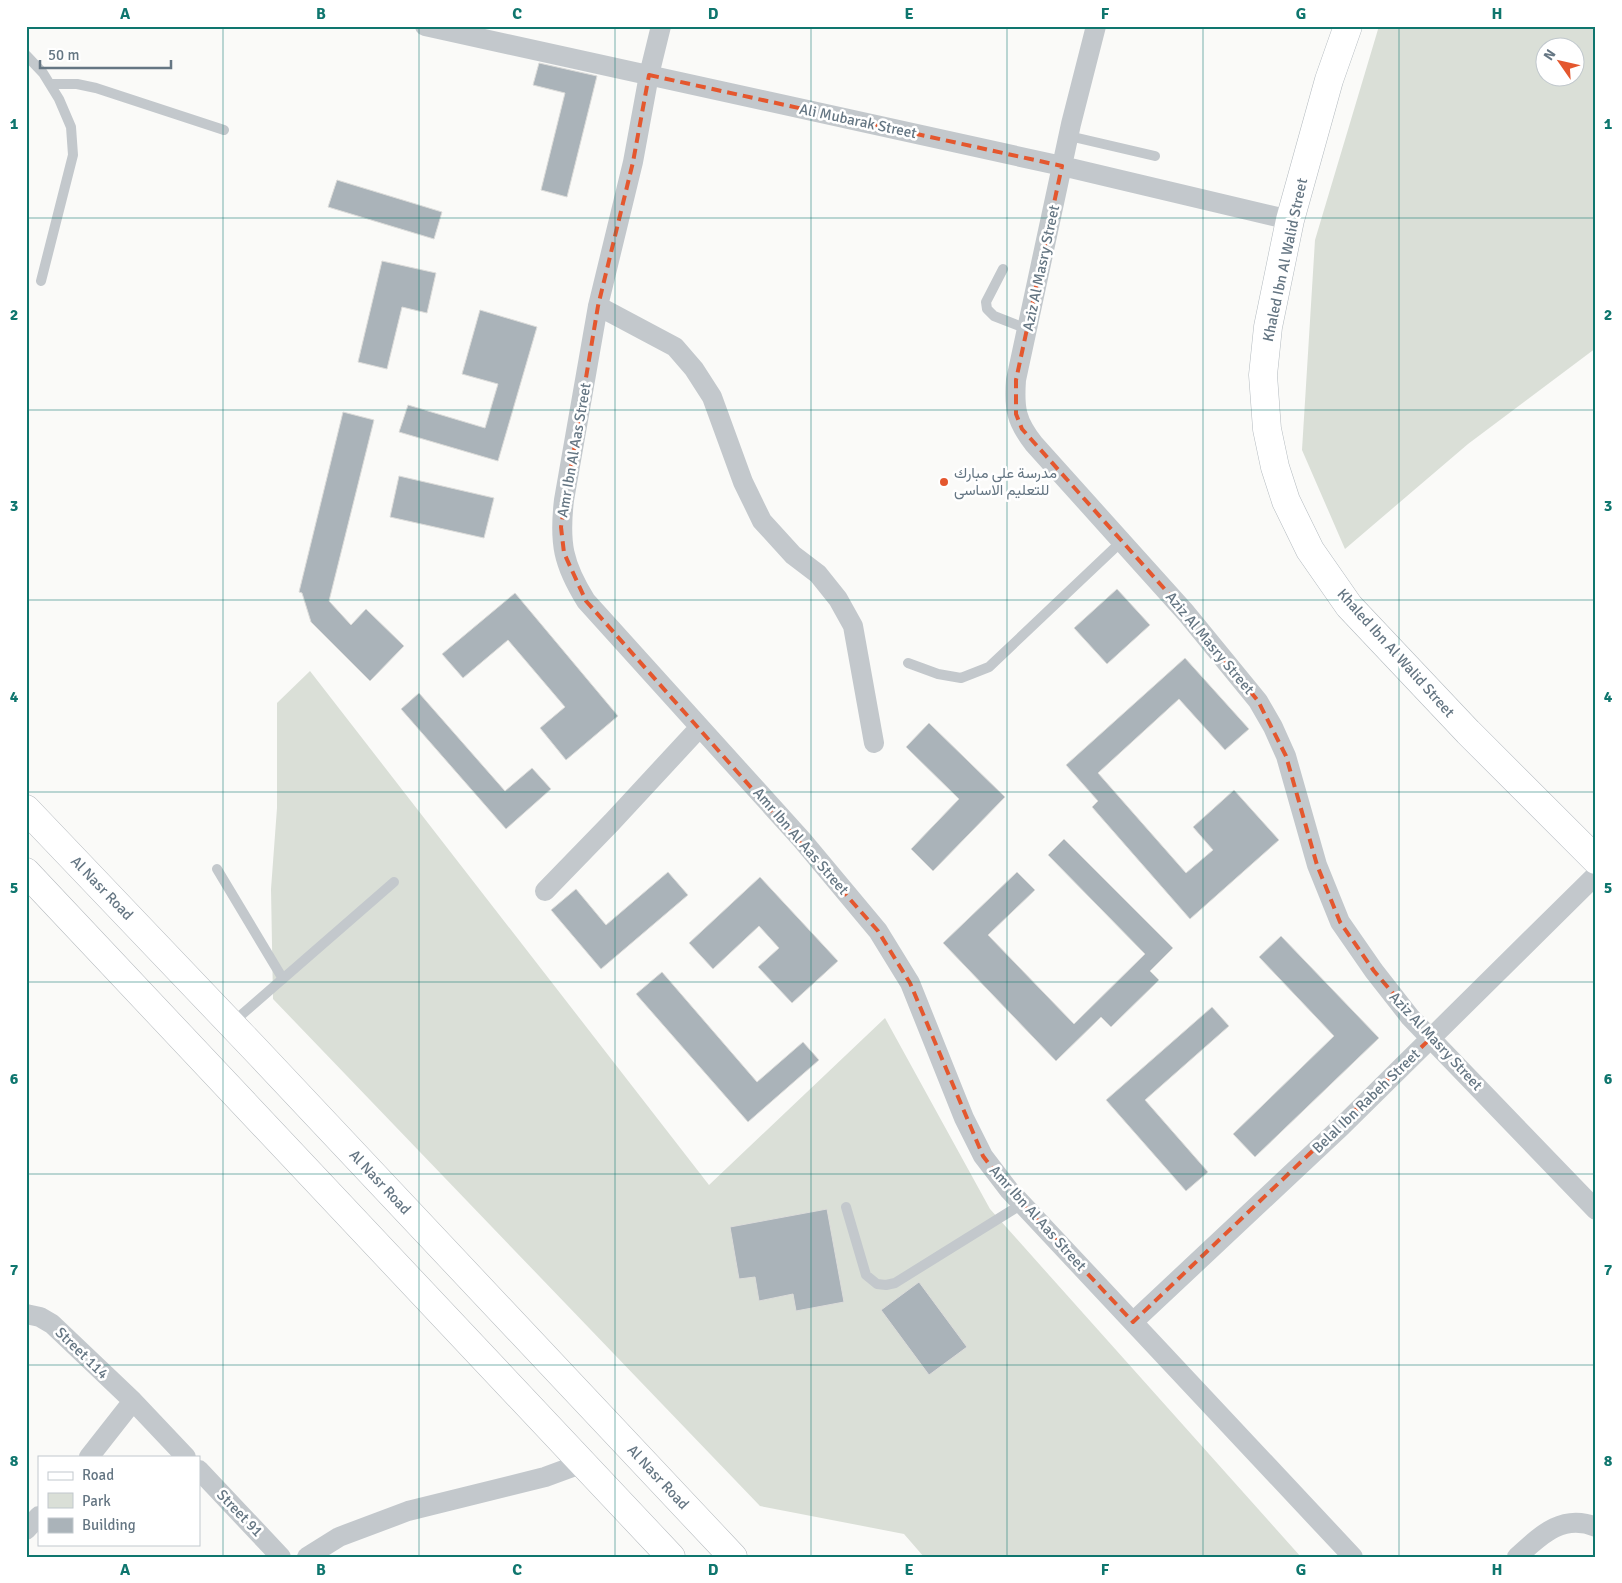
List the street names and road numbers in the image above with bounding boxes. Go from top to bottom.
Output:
street label: Ali Mubarak Street [798,100,918,142]
street label: Khaled Ibn Al Walid Street [1259,177,1311,343]
street label: Aziz Al Masry Street [1019,203,1063,333]
street label: Amr Ibn Al Aas Street [553,381,595,519]
street label: Khaled Ibn Al Walid Street [1334,585,1458,721]
street label: Aziz Al Masry Street [1162,588,1258,698]
street label: Amr Ibn Al Aas Street [750,784,852,898]
street label: Al Nasr Road [67,852,137,924]
street label: Aziz Al Masry Street [1386,988,1486,1094]
street label: Belal Ibn Rabeh Street [1308,1045,1424,1157]
street label: Al Nasr Road [345,1146,415,1218]
street label: Amr Ibn Al Aas Street [986,1161,1090,1275]
street label: Street 114 [52,1323,112,1383]
street label: Al Nasr Road [623,1441,693,1513]
street label: Street 91 [213,1486,267,1540]

